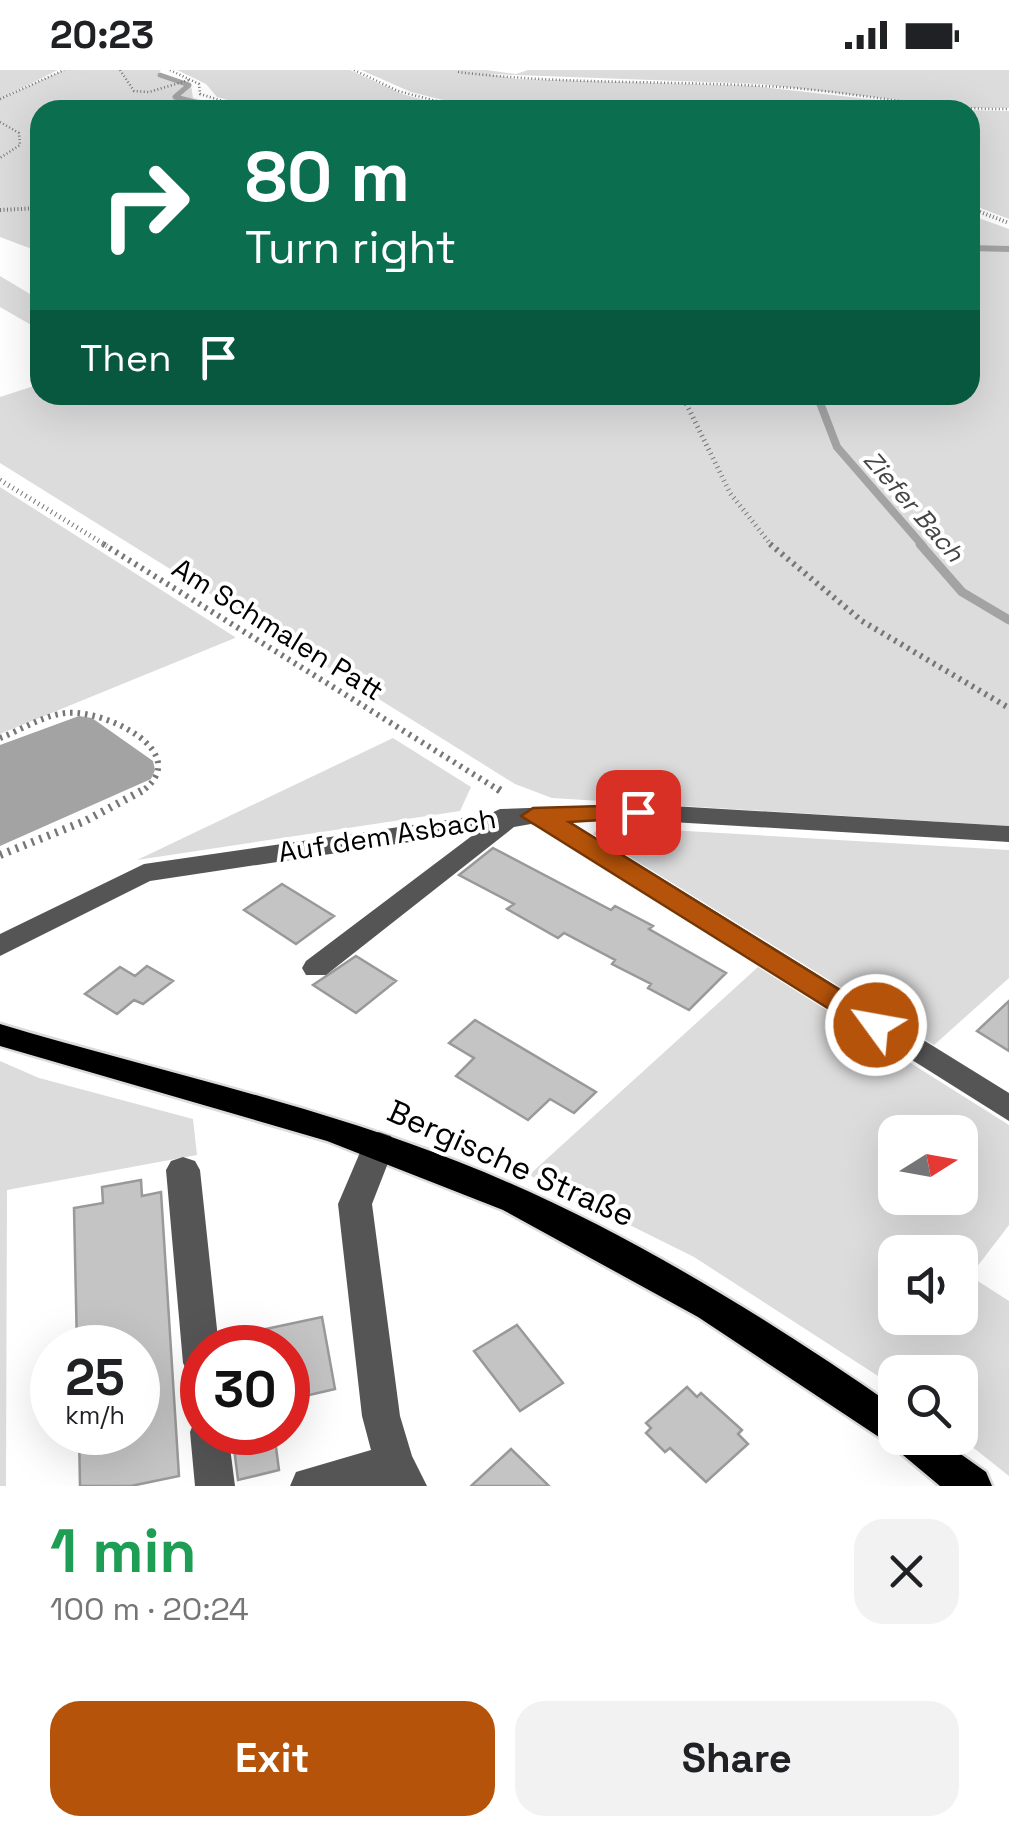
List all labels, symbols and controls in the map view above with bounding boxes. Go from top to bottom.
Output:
text: 20:23 [50,11,154,59]
text: 80 m [245,132,410,221]
icon: right [80,140,210,270]
text: Turn right [245,219,456,276]
icon: arrive [191,330,246,385]
text: Then [80,334,171,382]
water label: Ziefer Bach [857,444,971,569]
street label: Am Schmalen Patt [166,549,390,709]
pin [596,770,681,855]
icon: arrive [611,785,666,840]
street label: Auf dem Asbach [276,800,498,870]
position arrow [824,973,928,1077]
street label: Bergische Straße [381,1091,641,1235]
north arrow [878,1115,978,1215]
map controls [878,1115,978,1455]
button: sound [878,1235,978,1335]
speed limit sign: 30 [180,1325,310,1455]
text: 25 [65,1346,125,1410]
button: search [878,1355,978,1455]
text: km/h [65,1399,125,1431]
text: 1 min [50,1513,197,1590]
button: close [854,1519,959,1624]
text: 100 m · 20:24 [50,1589,249,1629]
button: Exit [50,1701,495,1816]
button: Share [515,1701,959,1816]

